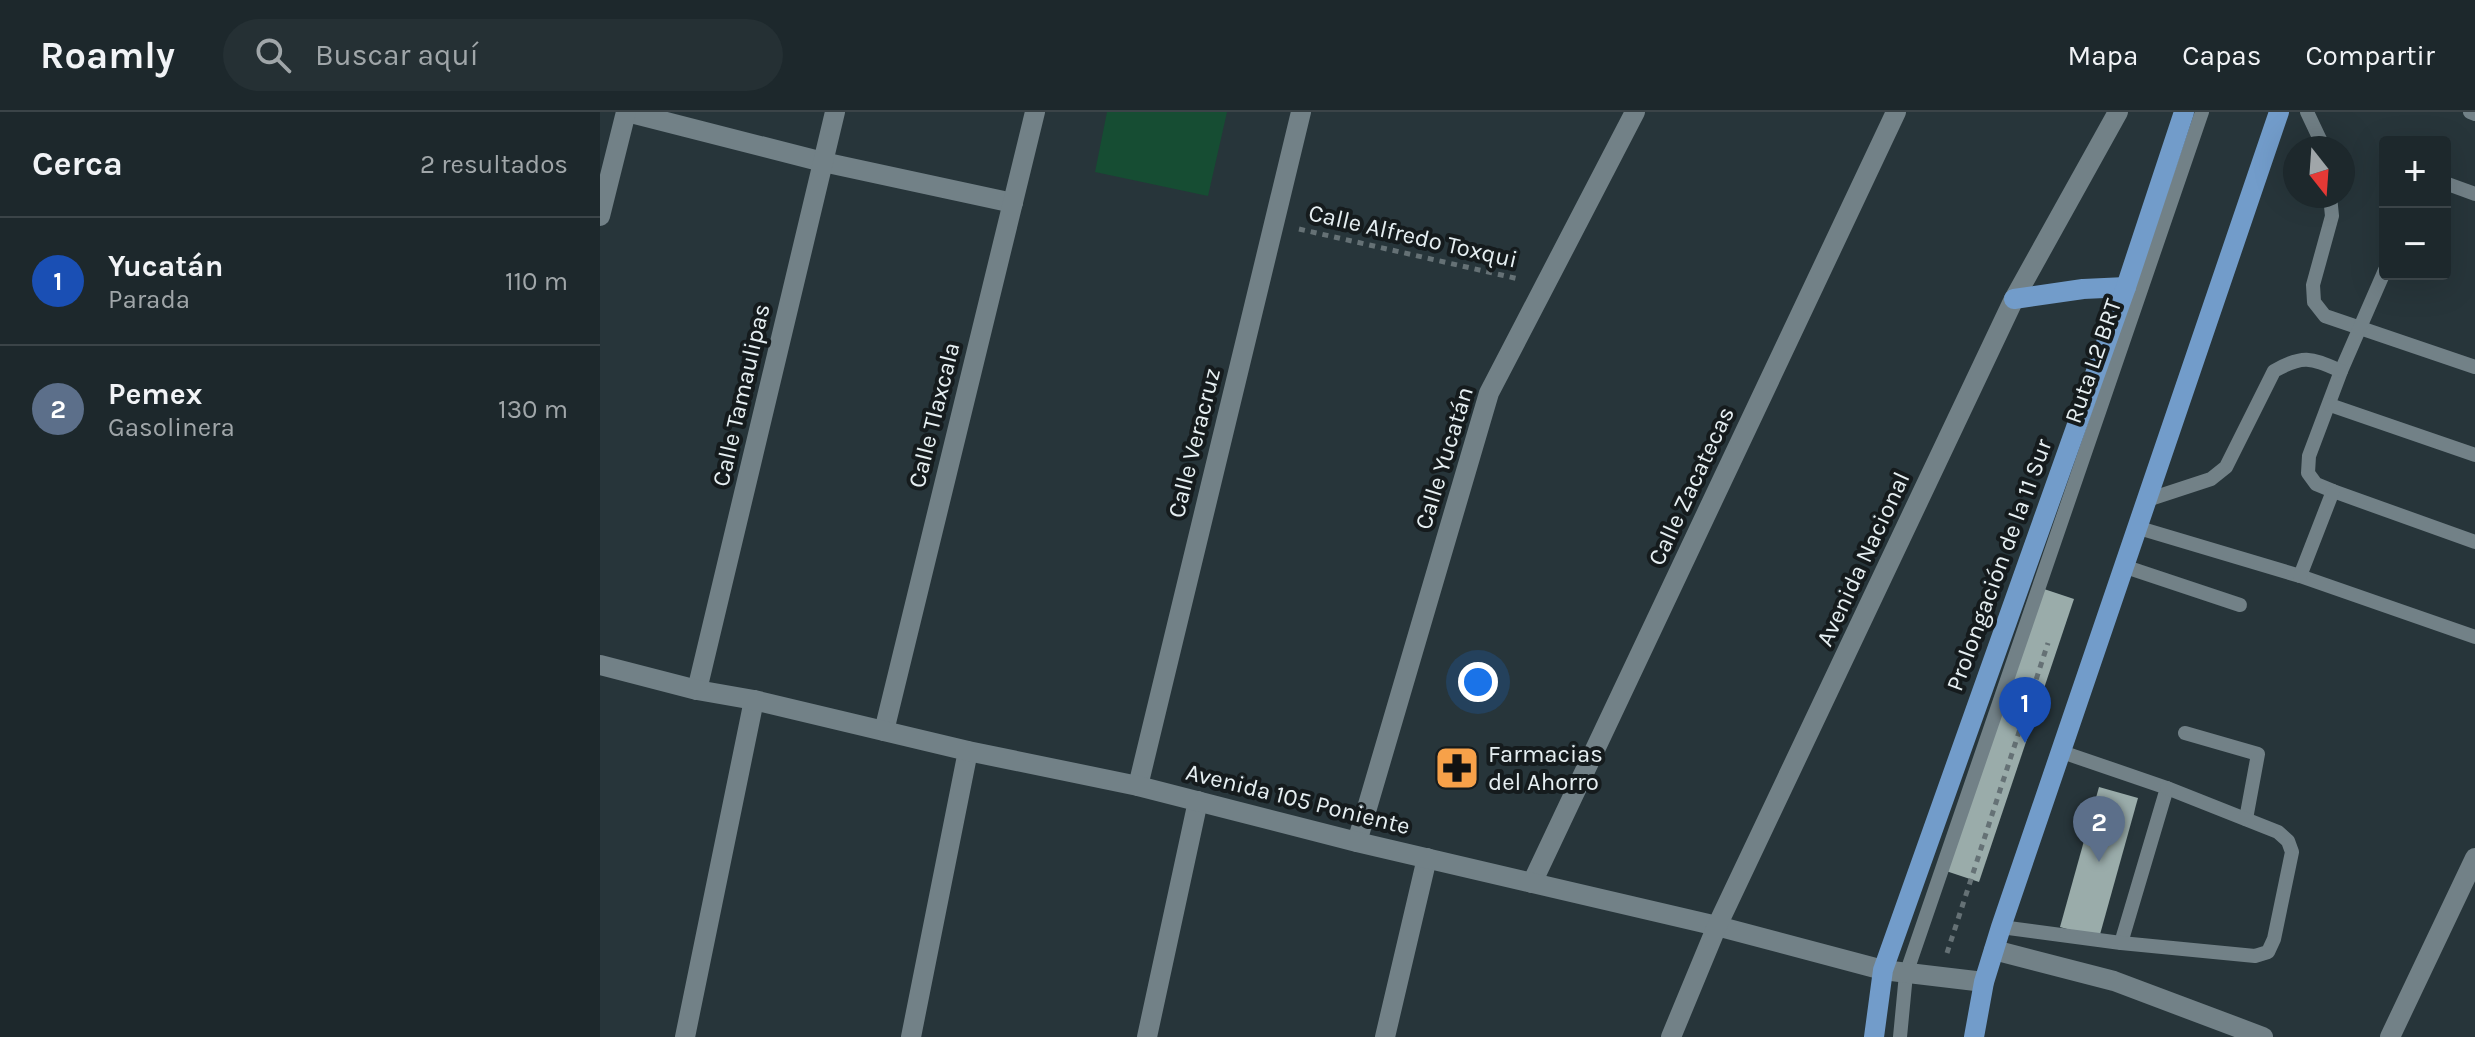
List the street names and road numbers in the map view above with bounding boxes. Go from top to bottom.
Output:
street label: Calle Alfredo Toxqui [1306,198,1520,274]
street label: Ruta L2 BRT [2059,295,2127,427]
street label: Calle Tamaulipas [706,301,776,489]
street label: Calle Tlaxcala [902,339,966,491]
street label: Calle Veracruz [1162,365,1226,521]
street label: Calle Yucatán [1409,383,1479,533]
street label: Calle Zacatecas [1642,402,1740,570]
street label: Prolongación de la 11 Sur [1940,435,2058,695]
street label: Avenida Nacional [1810,467,1916,651]
street label: Avenida 105 Poniente [1183,758,1413,840]

